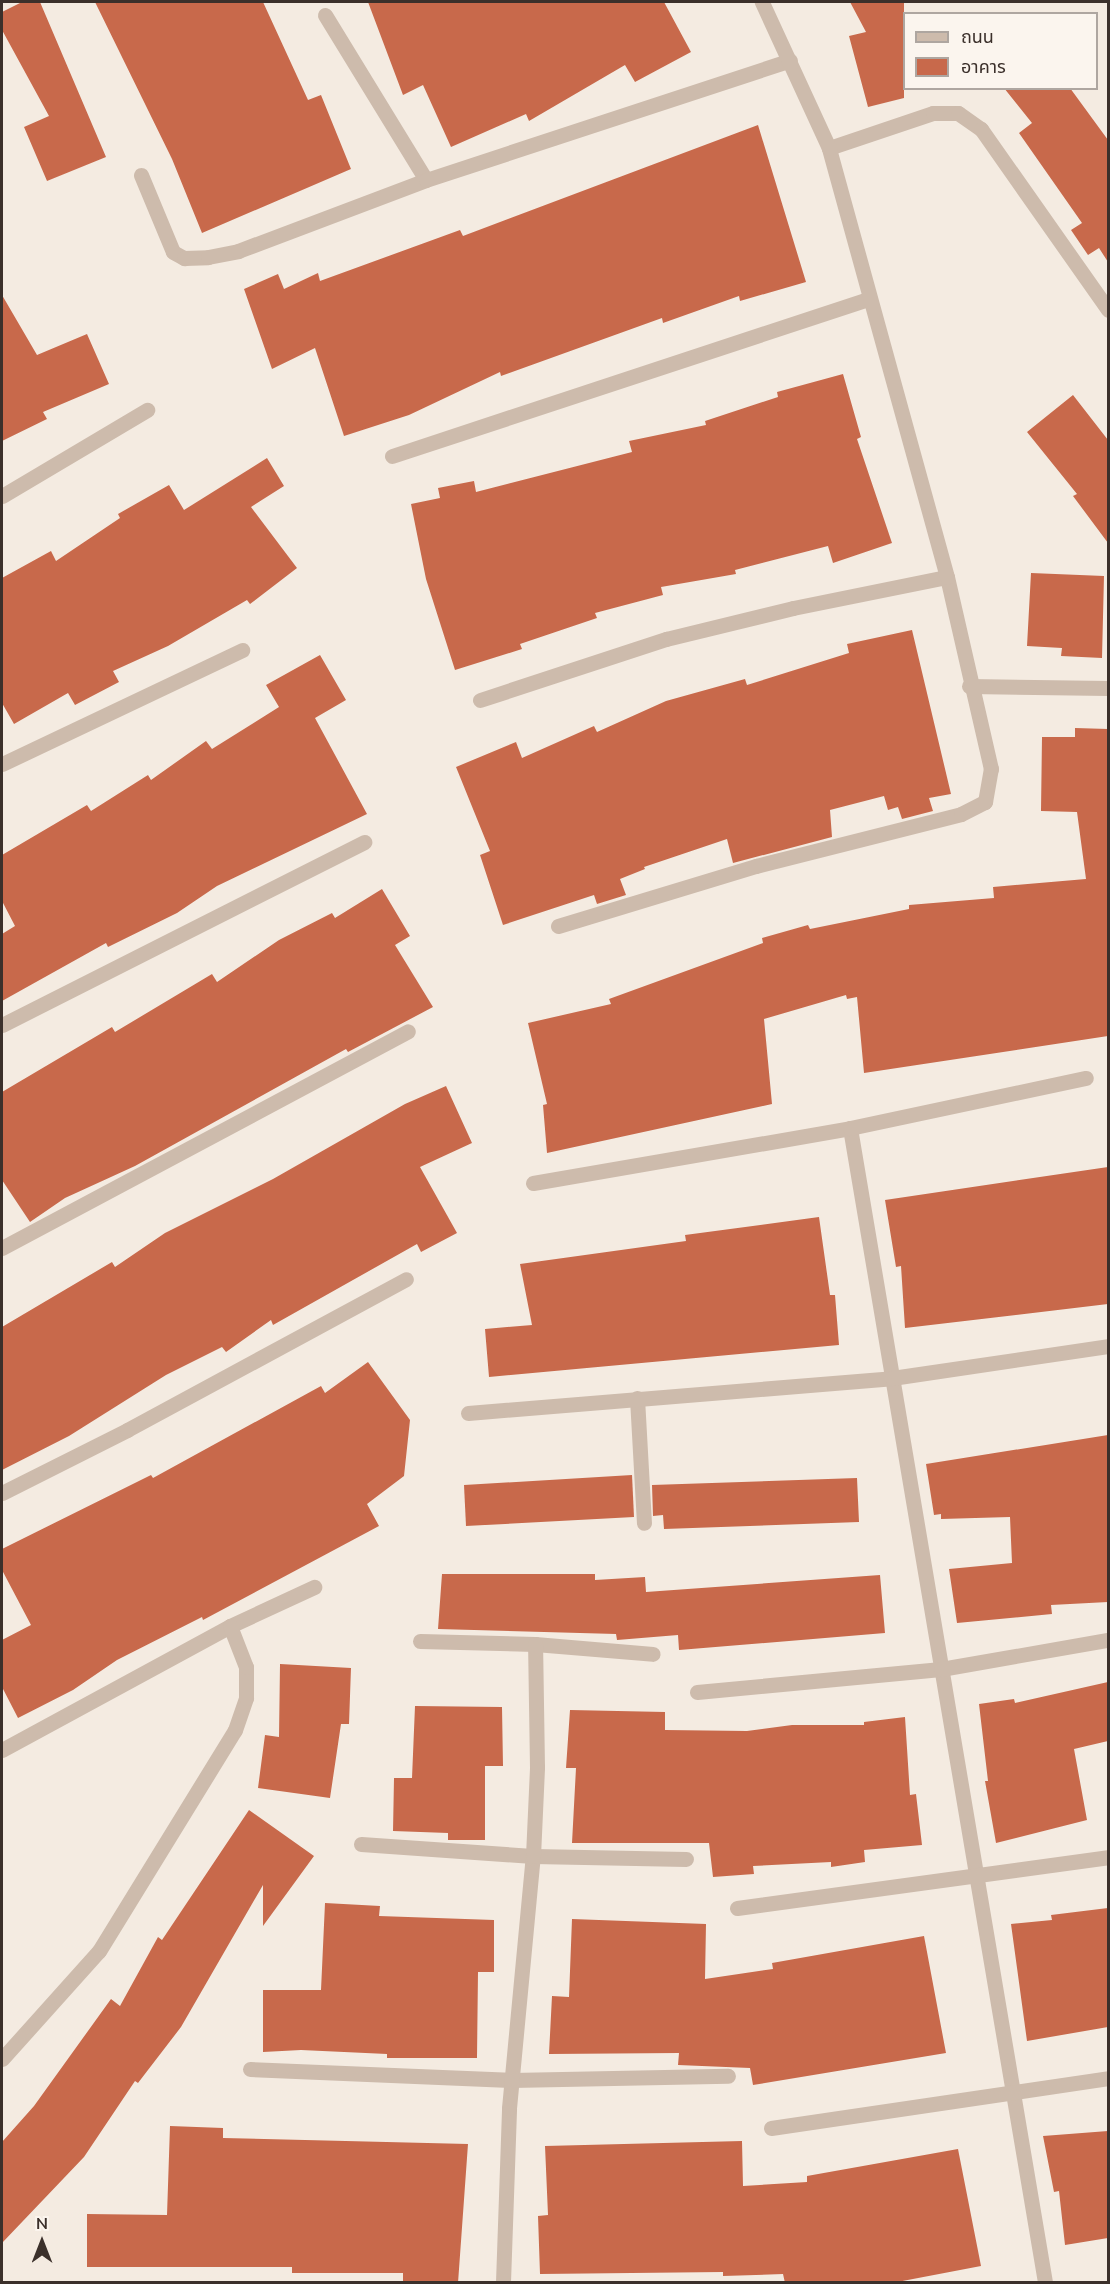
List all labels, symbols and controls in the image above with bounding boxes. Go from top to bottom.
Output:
legend [903,12,1098,90]
text: ถนน [961,25,994,49]
text: อาคาร [961,55,1006,79]
north arrow [12,2212,72,2272]
text: N [36,2213,48,2235]

